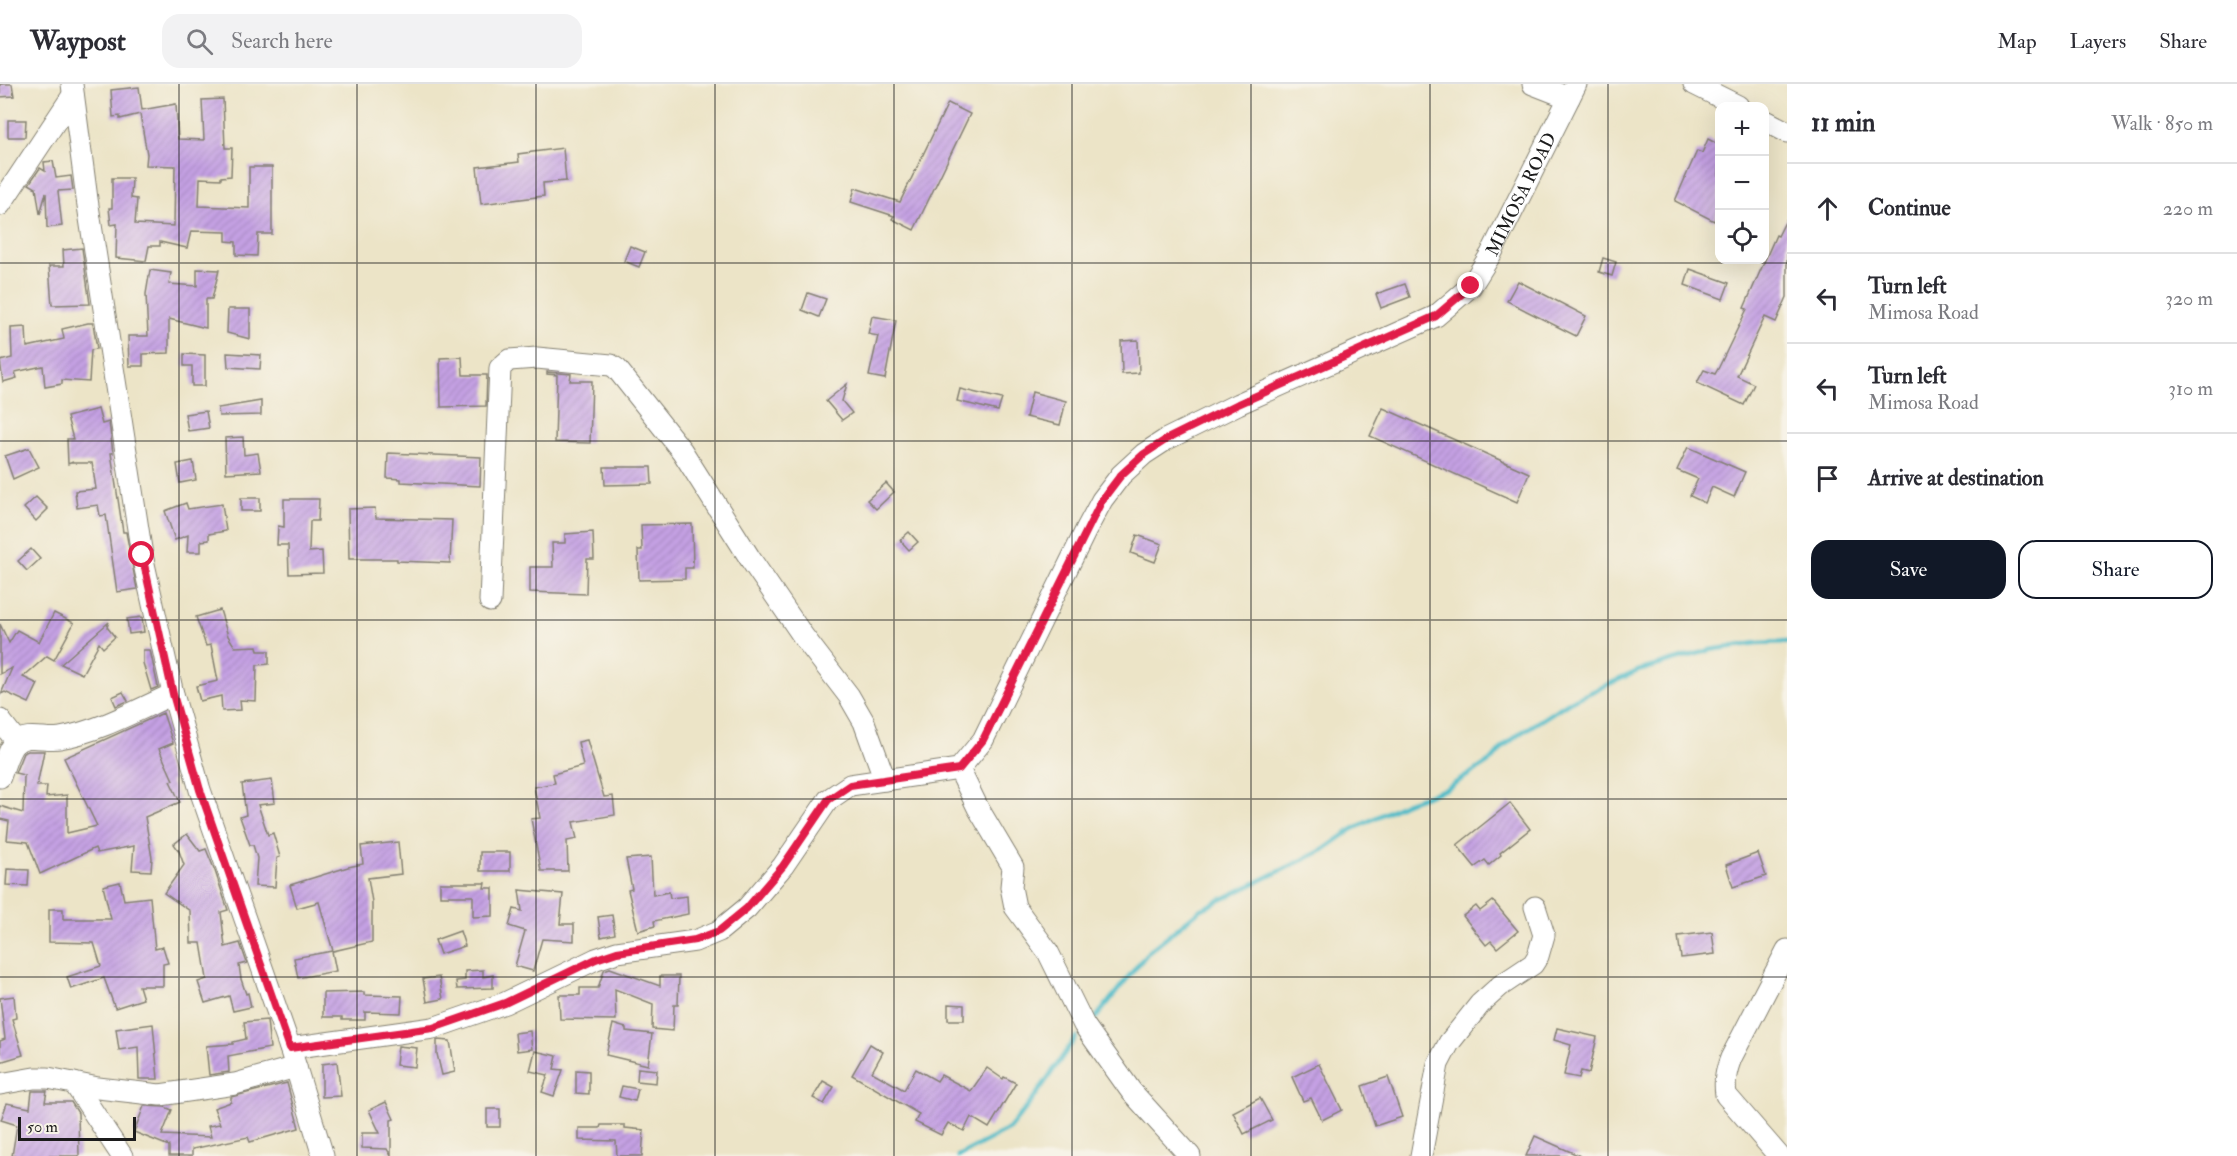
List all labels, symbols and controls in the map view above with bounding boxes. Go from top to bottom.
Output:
search box [162,14,582,68]
text: Waypost [30,24,126,59]
icon: search [183,25,216,58]
text: Search here [231,27,333,55]
text: Map [1997,28,2037,55]
text: Layers [2070,28,2126,55]
text: Share [2159,28,2207,55]
map controls [1715,102,1769,264]
button: + [1715,102,1769,156]
text: 11 min [1811,107,1876,139]
text: Walk · 850 m [2111,111,2213,136]
street label: MIMOSA ROAD [1480,129,1561,260]
button: − [1715,156,1769,210]
icon: ahead [1811,192,1844,225]
text: Continue [1868,194,1951,222]
text: 220 m [2163,196,2213,221]
button: locate [1715,210,1769,264]
route end [1457,272,1483,298]
text: Turn left [1868,272,1947,300]
icon: left [1811,282,1844,315]
text: 320 m [2165,286,2213,311]
text: Mimosa Road [1868,300,1979,325]
text: Turn left [1868,362,1947,390]
icon: left [1811,372,1844,405]
text: 310 m [2168,376,2213,401]
text: Mimosa Road [1868,390,1979,415]
icon: arrive [1811,462,1844,495]
text: Arrive at destination [1868,464,2044,492]
button: Save [1811,540,2006,599]
button: Share [2018,540,2213,599]
route start [128,541,154,567]
scale bar [18,1114,136,1142]
text: 50 m [27,1117,58,1137]

